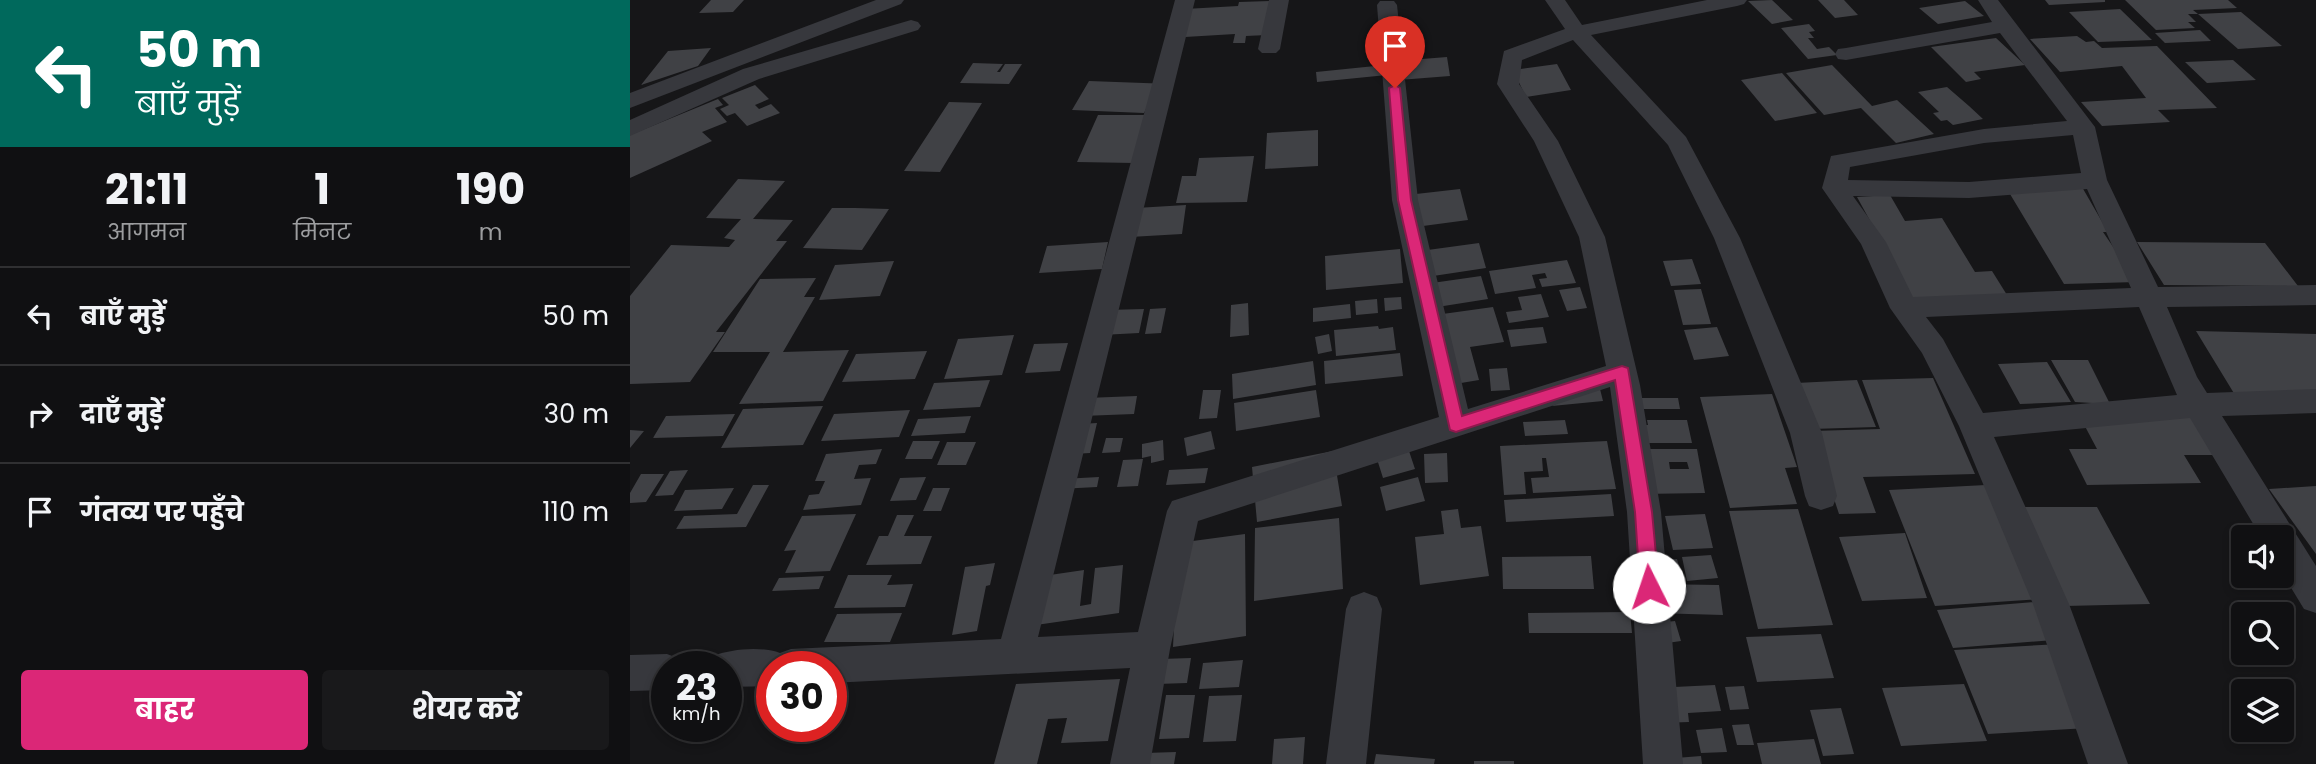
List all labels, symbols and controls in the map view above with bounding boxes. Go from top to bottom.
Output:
text: 50 m [136,16,262,84]
pin [1365,16,1425,88]
icon: arrive [1376,27,1414,65]
icon: left [21,28,112,119]
text: बाएँ मुड़ें [136,81,240,126]
text: 21:11 [105,160,188,219]
text: 1 [314,160,330,219]
text: 190 [456,160,525,219]
text: आगमन [107,216,186,248]
text: मिनट [293,216,351,248]
text: m [479,216,502,248]
icon: left [21,297,59,335]
text: बाएँ मुड़ें [80,298,165,334]
text: 50 m [543,298,609,334]
icon: right [21,395,59,433]
text: दाएँ मुड़ें [80,396,163,432]
text: 30 m [544,396,609,432]
icon: arrive [21,493,59,531]
text: गंतव्य पर पहुँचे [80,494,244,530]
text: 110 m [542,494,609,530]
map controls [2231,525,2294,742]
button: sound [2231,525,2294,588]
position arrow [1612,550,1686,624]
button: search [2231,602,2294,665]
speed limit sign: 30 [756,651,847,742]
text: 23 [676,663,717,712]
button: बाहर [21,670,308,750]
button: शेयर करें [322,670,609,750]
button: layers [2231,679,2294,742]
text: km/h [673,701,720,726]

